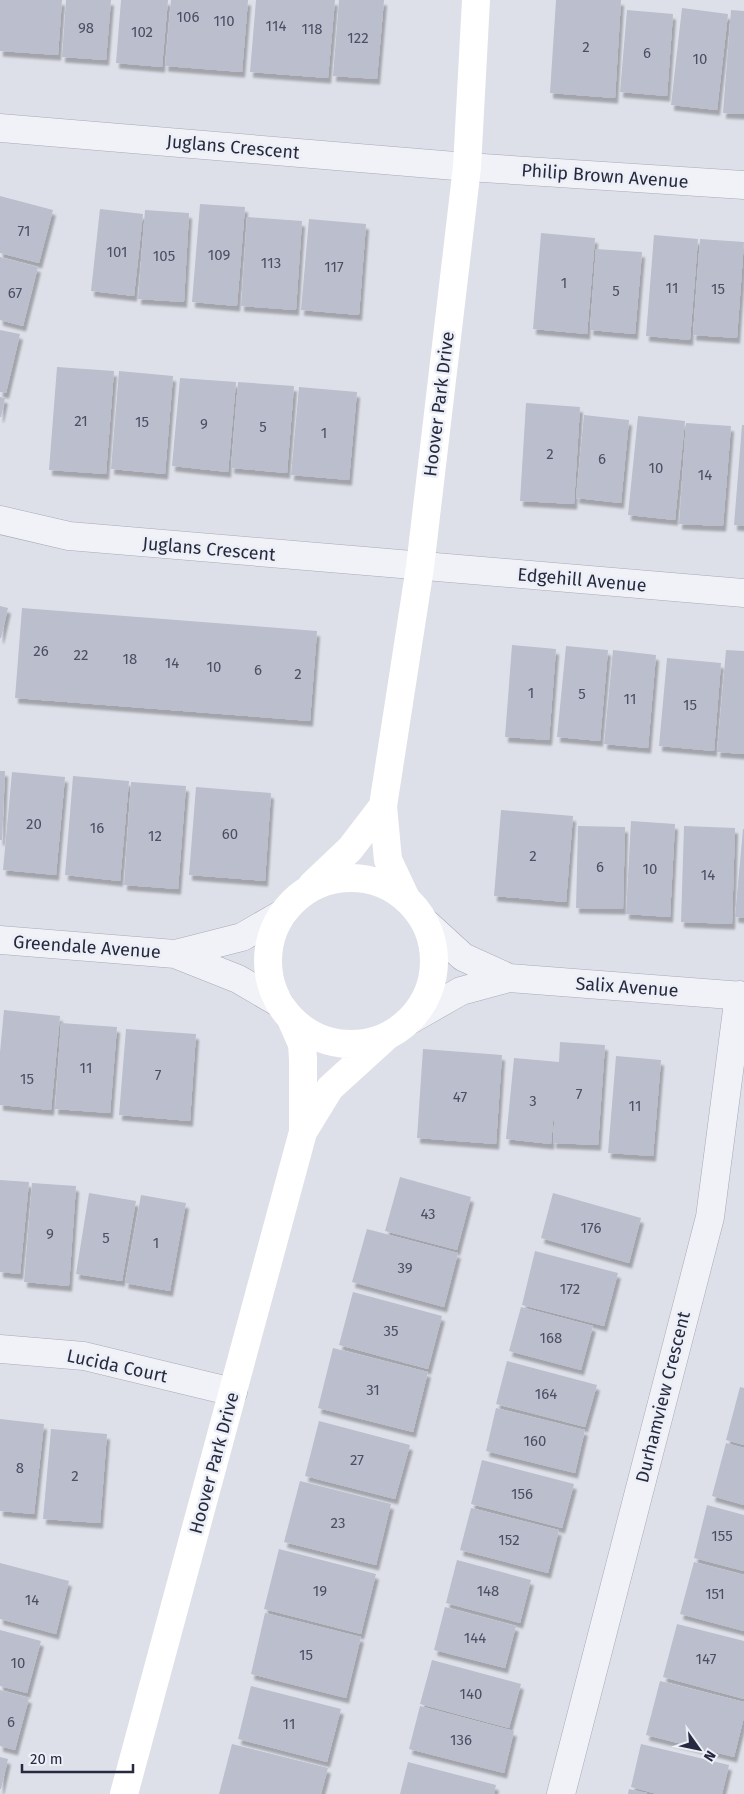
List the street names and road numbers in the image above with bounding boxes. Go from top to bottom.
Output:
street label: Juglans Crescent [166,130,301,164]
street label: Philip Brown Avenue [521,159,689,193]
street label: Hoover Park Drive [419,330,459,478]
street label: Juglans Crescent [142,532,277,566]
street label: Edgehill Avenue [516,563,648,597]
street label: Greendale Avenue [12,931,162,963]
street label: Salix Avenue [575,972,679,1002]
street label: Durhamview Crescent [631,1309,695,1485]
street label: Lucida Court [65,1345,170,1388]
street label: Hoover Park Drive [184,1390,244,1536]

